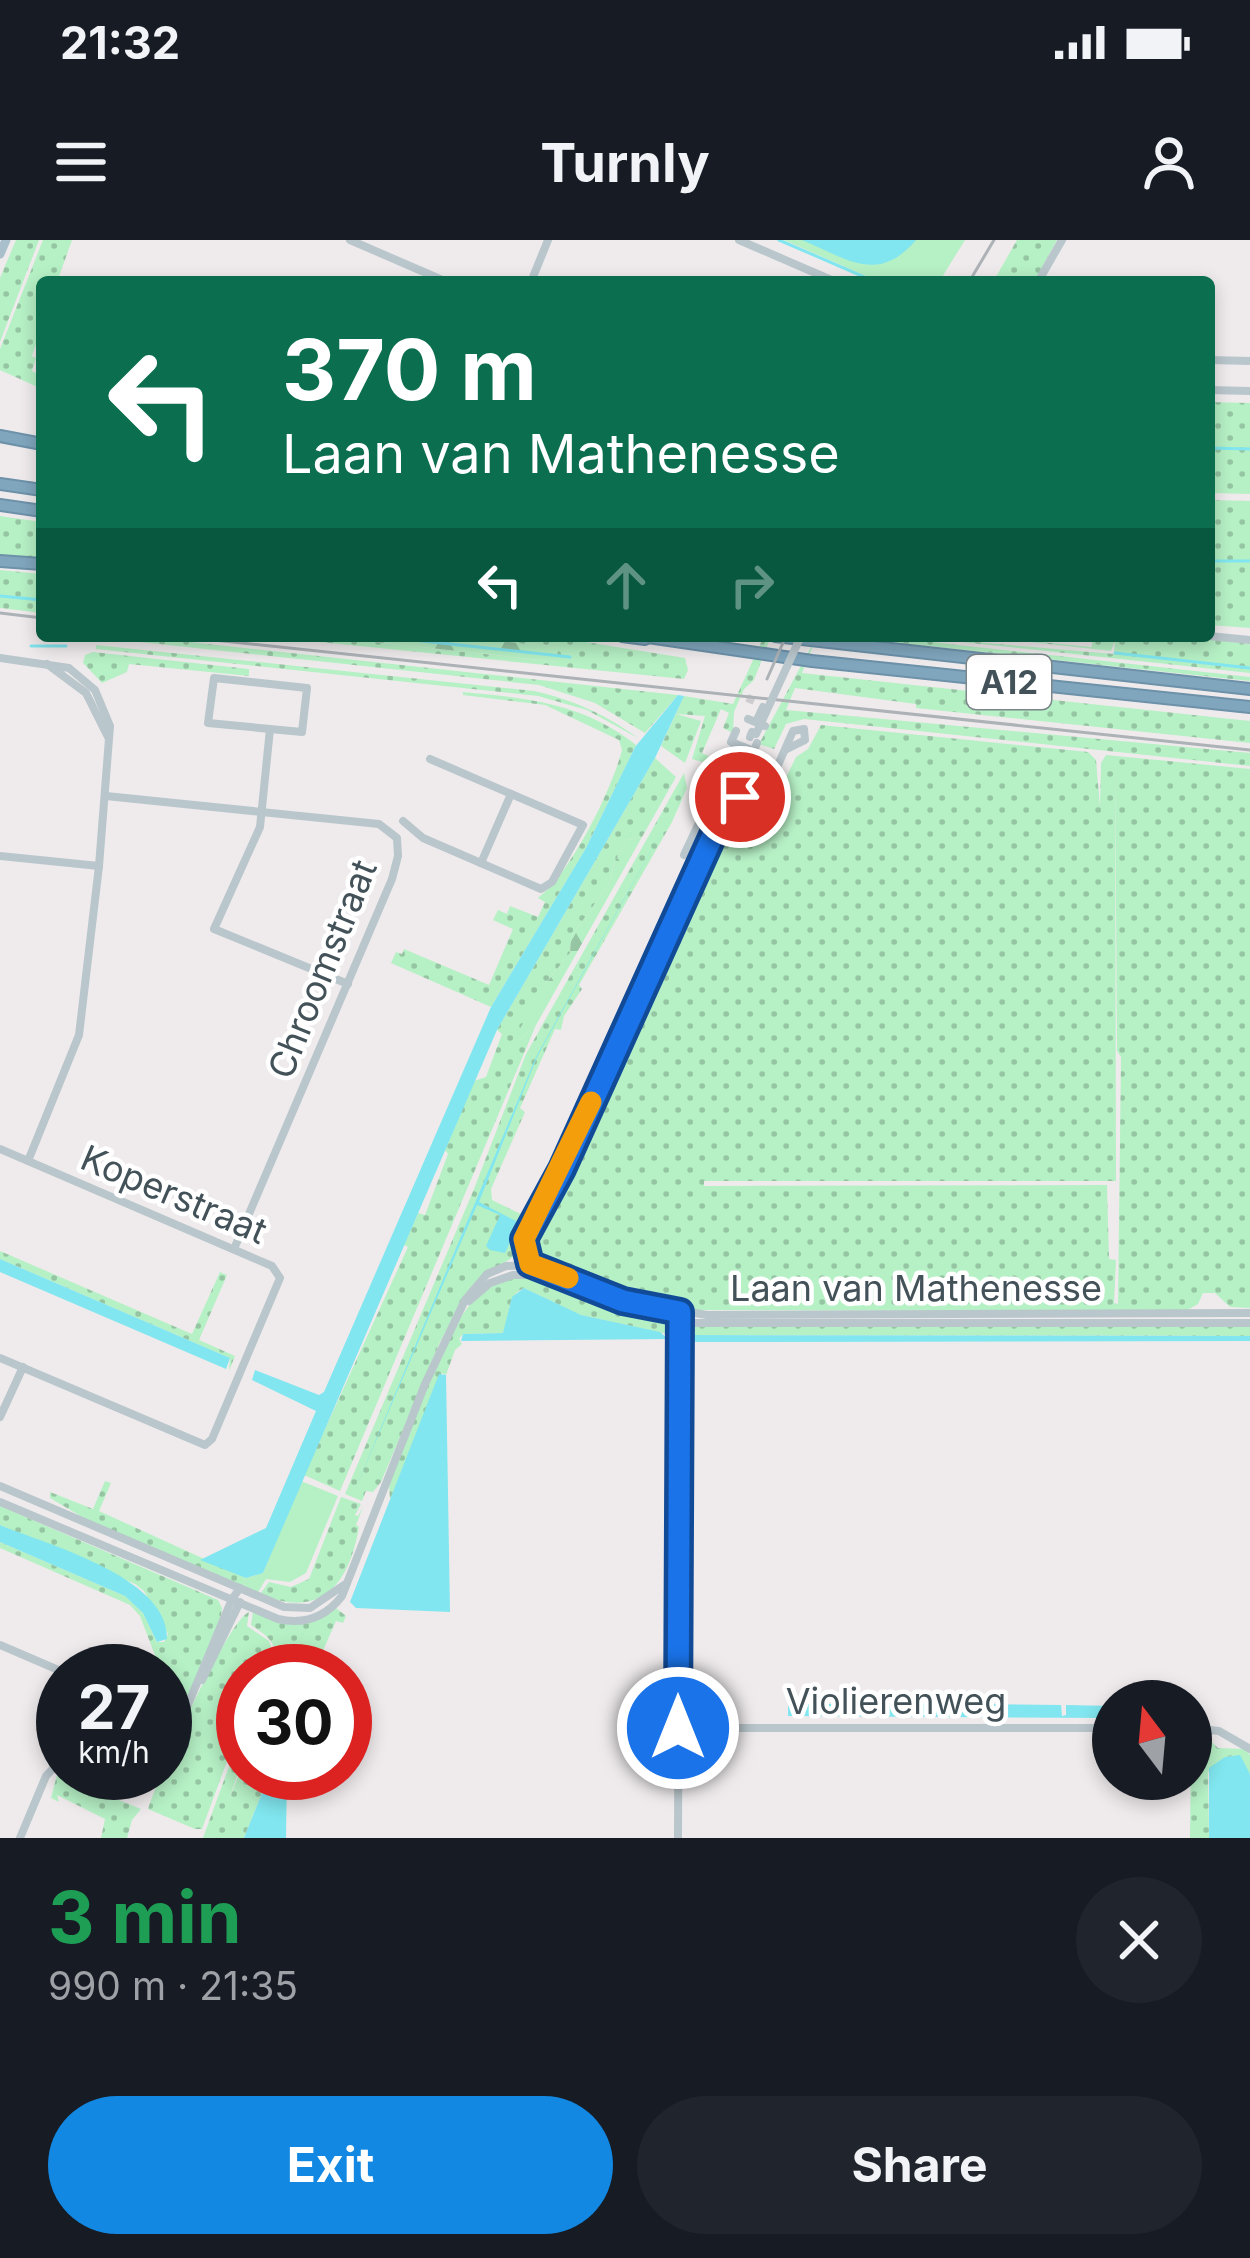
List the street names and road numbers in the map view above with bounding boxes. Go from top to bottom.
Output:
road number: A12 [967,655,1051,709]
street label: Chroomstraat [258,853,386,1085]
street label: Koperstraat [75,1135,274,1253]
street label: Laan van Mathenesse [730,1266,1102,1310]
street label: Violierenweg [786,1679,1006,1723]

